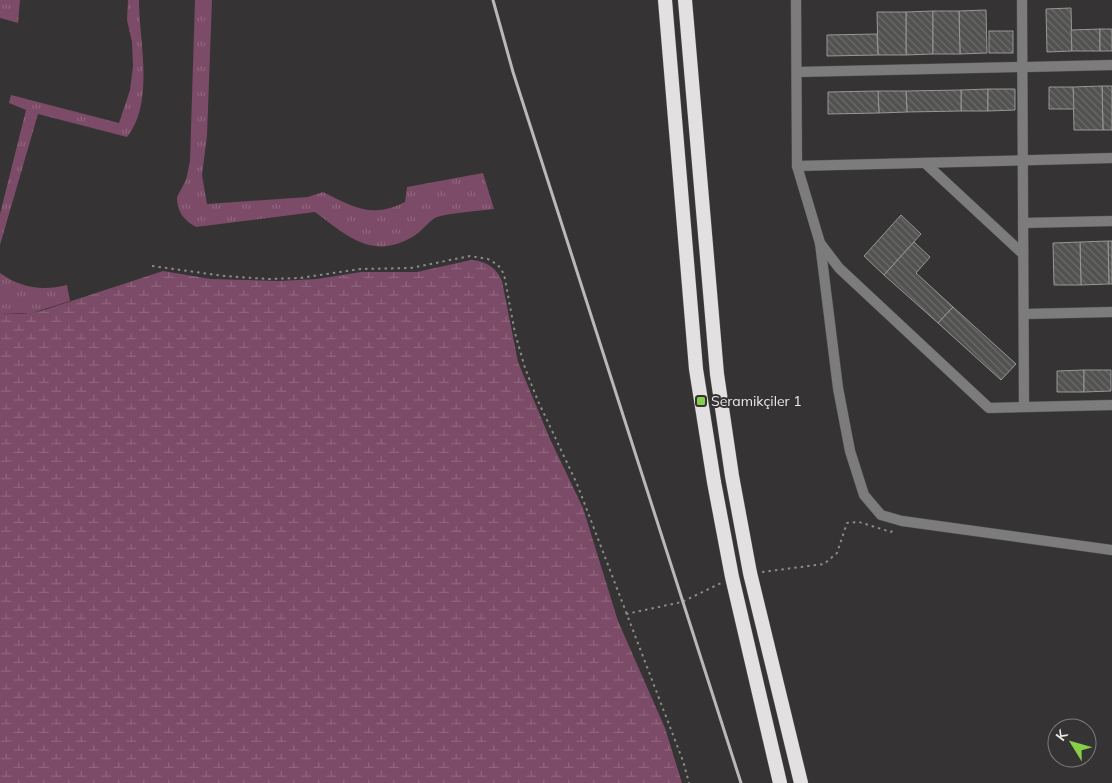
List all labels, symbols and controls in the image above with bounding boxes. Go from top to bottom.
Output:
place label: Seramikçiler 1 [711,392,802,410]
marker: Seramikçiler 1 [695,395,707,407]
north arrow [1047,718,1097,768]
text: K [1052,725,1072,744]

